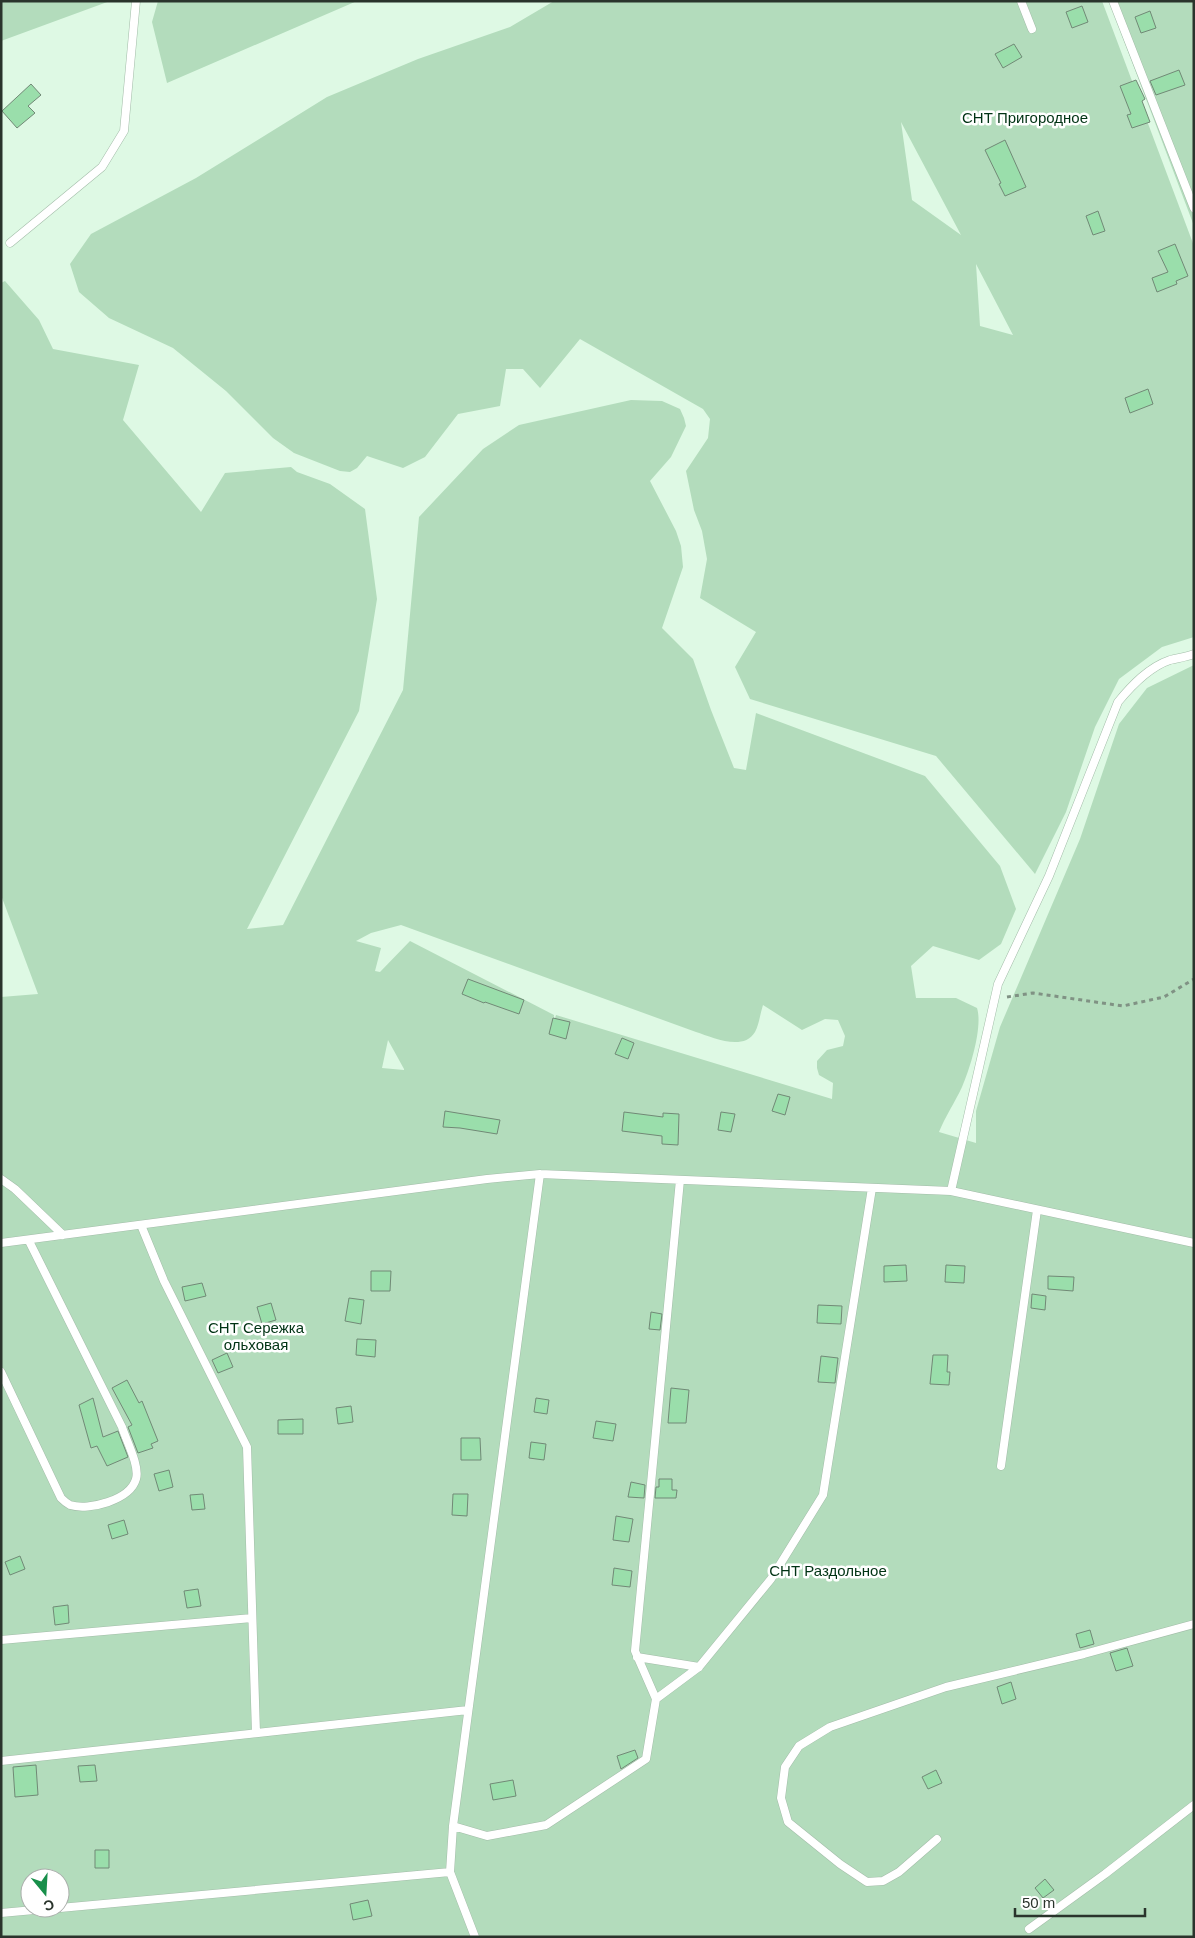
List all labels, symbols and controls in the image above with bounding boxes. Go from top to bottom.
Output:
park label: СНТ Пригородное [962,109,1088,126]
park label: СНТ Сережка ольховая [208,1319,305,1353]
park label: СНТ Раздольное [769,1562,887,1579]
north arrow [20,1868,70,1918]
scale bar [1015,1886,1145,1918]
text: 50 m [1022,1894,1055,1911]
text: С [42,1896,56,1915]

